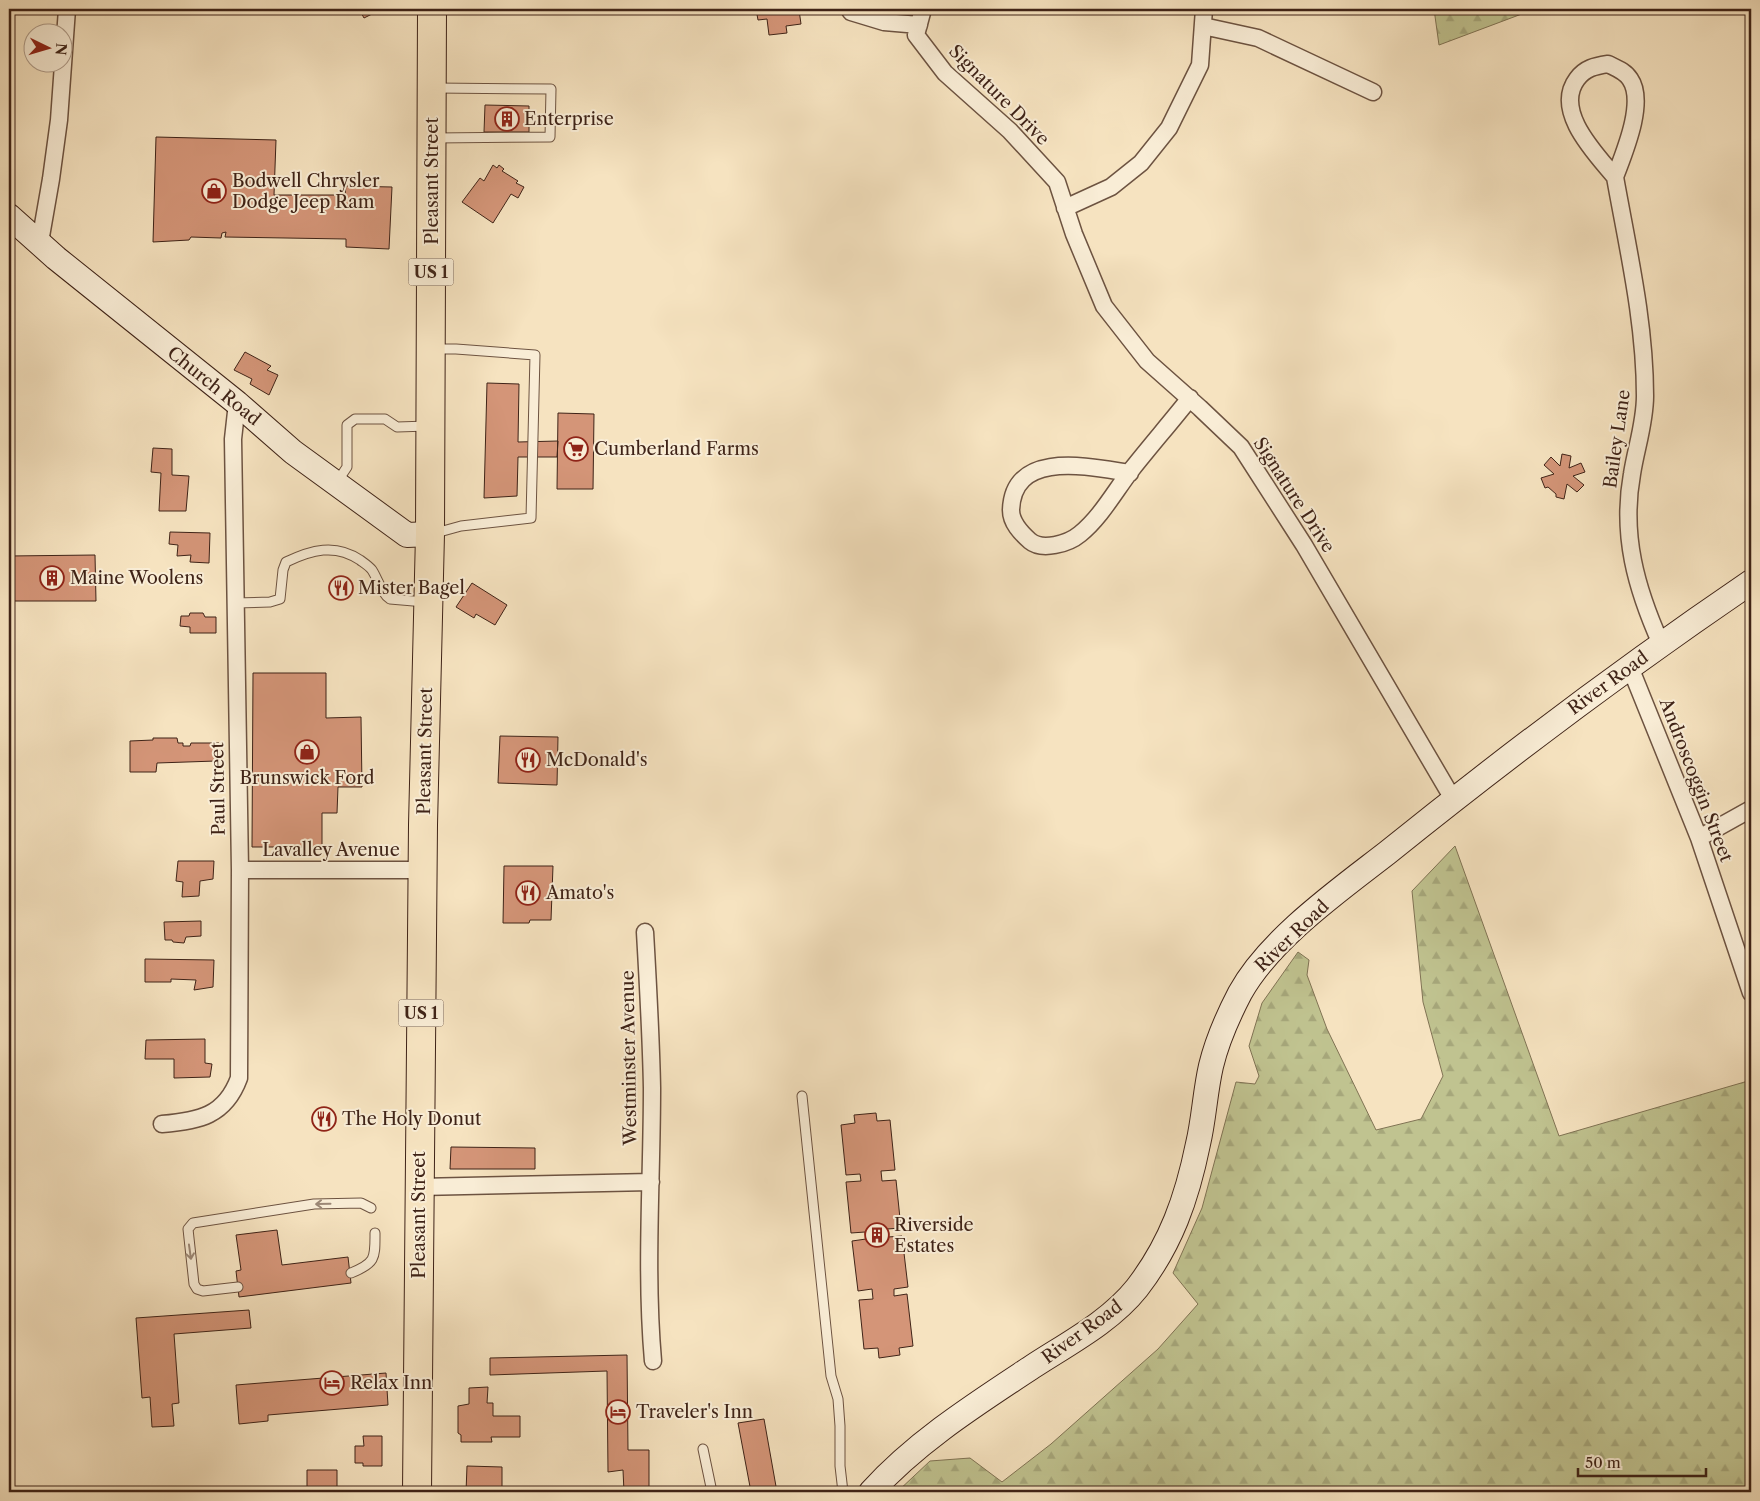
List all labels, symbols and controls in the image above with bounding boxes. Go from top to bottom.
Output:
north arrow [22,22,72,72]
street label: Signature Drive [944,40,1054,150]
text: N [51,42,70,56]
building icon: Enterprise [494,106,520,132]
place label: Enterprise [524,108,614,130]
street label: Pleasant Street [421,117,443,245]
place label: Bodwell Chrysler Dodge Jeep Ram [232,170,380,213]
shop icon: Bodwell Chrysler Dodge Jeep Ram [201,178,227,204]
road number: US 1 [408,258,454,286]
street label: Church Road [163,342,265,430]
street label: Bailey Lane [1599,388,1635,490]
street label: Signature Drive [1249,433,1339,557]
supermarket icon: Cumberland Farms [563,436,589,462]
place label: Cumberland Farms [594,438,759,460]
building icon: Maine Woolens [39,565,65,591]
place label: Maine Woolens [70,567,203,589]
restaurant icon: Mister Bagel [328,575,354,601]
place label: Mister Bagel [358,577,465,599]
street label: River Road [1563,646,1653,720]
street label: Pleasant Street [413,686,437,815]
street label: Androscoggin Street [1654,694,1738,866]
shop icon: Brunswick Ford [294,739,320,765]
street label: Paul Street [206,741,230,836]
restaurant icon: McDonald's [515,747,541,773]
place label: McDonald's [546,749,648,771]
place label: Brunswick Ford [239,767,375,789]
street label: Lavalley Avenue [262,839,400,861]
restaurant icon: Amato's [515,880,541,906]
place label: Amato's [545,882,614,904]
street label: River Road [1250,895,1334,977]
street label: Westminster Avenue [616,970,642,1147]
road number: US 1 [398,1000,444,1026]
restaurant icon: The Holy Donut [311,1106,337,1132]
place label: The Holy Donut [342,1108,482,1130]
street label: Pleasant Street [408,1151,430,1279]
one-way arrow [316,1199,332,1208]
place label: Riverside Estates [894,1214,974,1257]
building icon: Riverside Estates [864,1222,890,1248]
one-way arrow [185,1243,195,1259]
street label: River Road [1037,1295,1127,1369]
hotel icon: Relax Inn [319,1370,345,1396]
place label: Relax Inn [350,1372,432,1394]
hotel icon: Traveler's Inn [605,1399,631,1425]
place label: Traveler's Inn [636,1401,753,1423]
scale bar [1578,1446,1705,1478]
text: 50 m [1585,1453,1621,1472]

